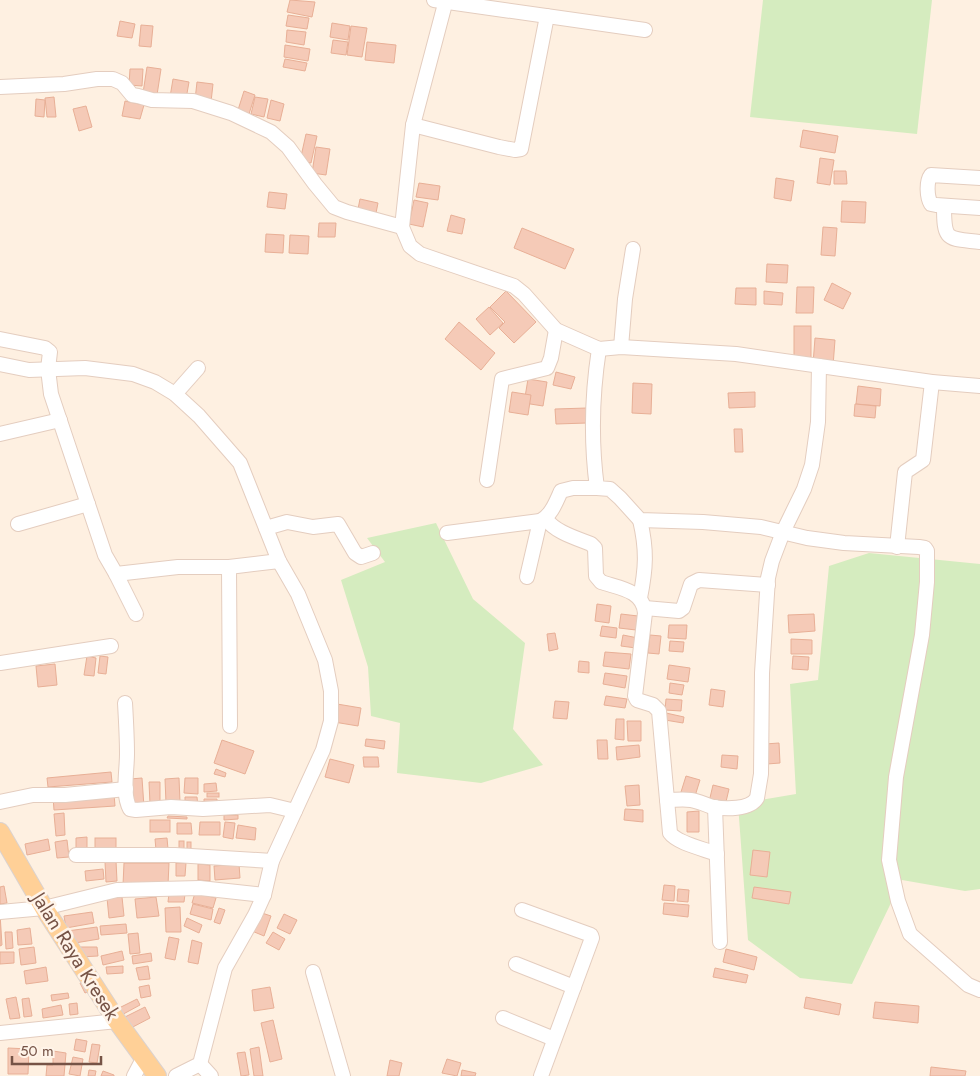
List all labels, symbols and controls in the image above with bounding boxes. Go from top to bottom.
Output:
street label: Jalan Raya Kresek [23,884,127,1026]
scale bar [12,1034,101,1066]
text: 50 m [20,1040,54,1062]

